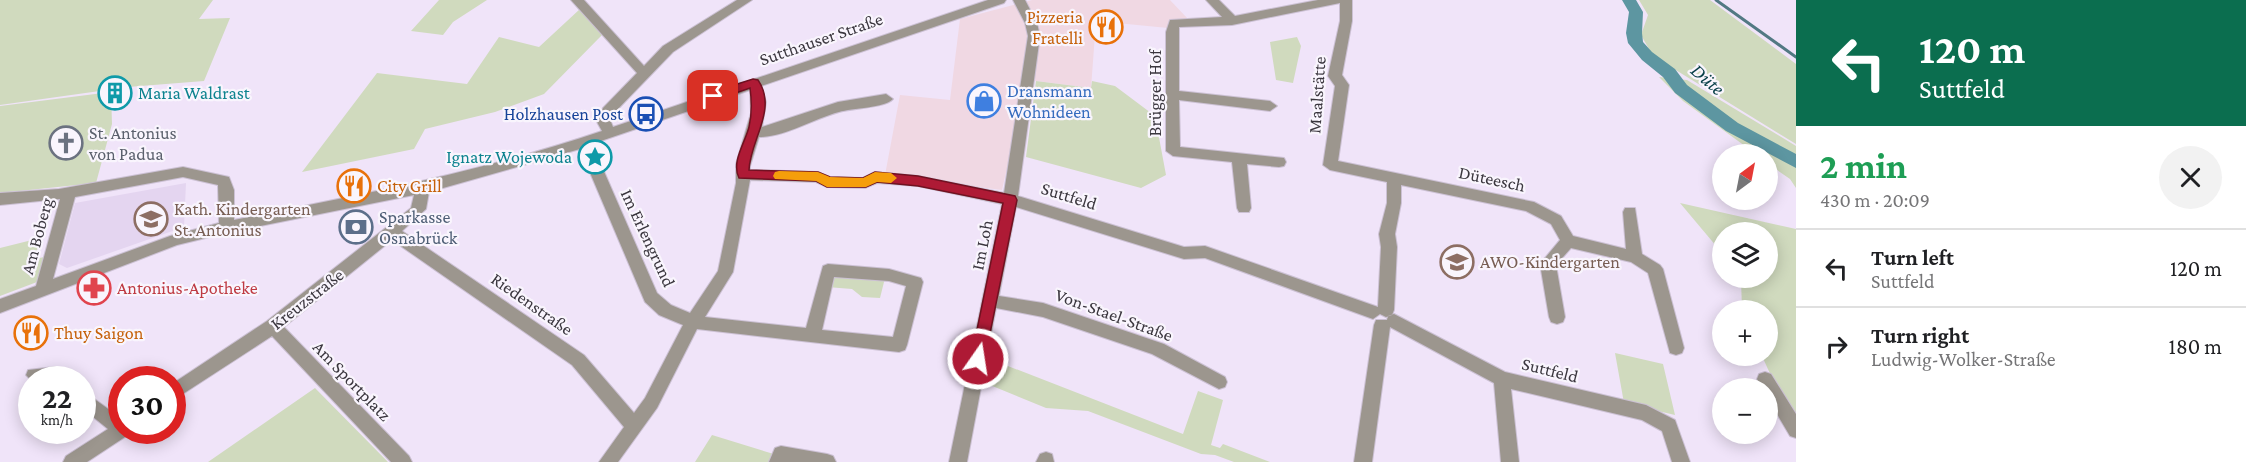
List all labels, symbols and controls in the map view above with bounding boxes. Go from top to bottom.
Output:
place label: Pizzeria Fratelli [1027,7,1083,48]
street label: Sutthauser Straße [757,9,885,69]
restaurant icon: Pizzeria Fratelli [1088,9,1124,45]
icon: left [1820,24,1898,102]
text: 120 m [1919,25,2025,72]
street label: Brügger Hof [1145,48,1165,136]
street label: Maalstätte [1304,56,1330,134]
water label: Düte [1687,59,1729,100]
pin [687,70,738,121]
text: Suttfeld [1919,74,2005,104]
building icon: Maria Waldrast [97,75,133,111]
icon: arrive [696,79,729,112]
place label: Dransmann Wohnideen [1007,81,1093,122]
place label: Maria Waldrast [138,83,251,103]
shop icon: Dransmann Wohnideen [966,83,1002,119]
bus stop icon: Holzhausen Post [628,96,664,132]
place label: Holzhausen Post [504,104,624,124]
place label: St. Antonius von Padua [88,123,177,164]
church icon: St. Antonius von Padua [48,125,84,161]
place icon: Ignatz Wojewoda [577,139,613,175]
north arrow [1712,144,1778,210]
map controls [1712,144,1778,444]
text: 2 min [1820,146,1907,186]
button: close [2159,146,2222,209]
place label: Ignatz Wojewoda [446,147,572,168]
street label: Düteesch [1457,162,1527,196]
restaurant icon: City Grill [336,168,372,204]
place label: City Grill [377,176,442,196]
street label: Suttfeld [1039,178,1100,214]
street label: Im Erlengrund [617,186,680,290]
text: 430 m · 20:09 [1820,189,1930,211]
street label: Am Boberg [17,195,57,277]
place label: Kath. Kindergarten St. Antonius [174,199,311,240]
school or university icon: Kath. Kindergarten St. Antonius [133,201,169,237]
place label: Sparkasse Osnabrück [379,207,458,248]
bank icon: Sparkasse Osnabrück [338,209,374,245]
street label: Im Loh [967,218,997,272]
button: layers [1712,222,1778,288]
school or university icon: AWO-Kindergarten [1439,244,1475,280]
text: Turn left [1871,245,1954,270]
place label: AWO-Kindergarten [1480,252,1620,272]
icon: left [1820,252,1853,285]
text: 120 m [2170,256,2222,281]
street label: Kreuzstraße [267,264,347,334]
street label: Riedenstraße [487,269,577,339]
pharmacy icon: Antonius-Apotheke [76,270,112,306]
text: Suttfeld [1871,270,1935,292]
place label: Antonius-Apotheke [117,278,258,298]
street label: Von-Stael-Straße [1053,285,1175,345]
button: + [1712,300,1778,366]
restaurant icon: Thuy Saigon [13,315,49,351]
place label: Thuy Saigon [54,323,144,343]
text: Turn right [1871,323,1969,348]
position arrow [946,327,1010,391]
icon: right [1820,330,1853,363]
text: 180 m [2169,334,2222,359]
street label: Am Sportplatz [309,337,395,425]
text: Ludwig-Wolker-Straße [1871,348,2056,370]
street label: Suttfeld [1520,353,1581,387]
speed limit sign: 30 [108,366,186,444]
button: − [1712,378,1778,444]
text: 22 [42,381,72,414]
text: km/h [41,412,73,428]

